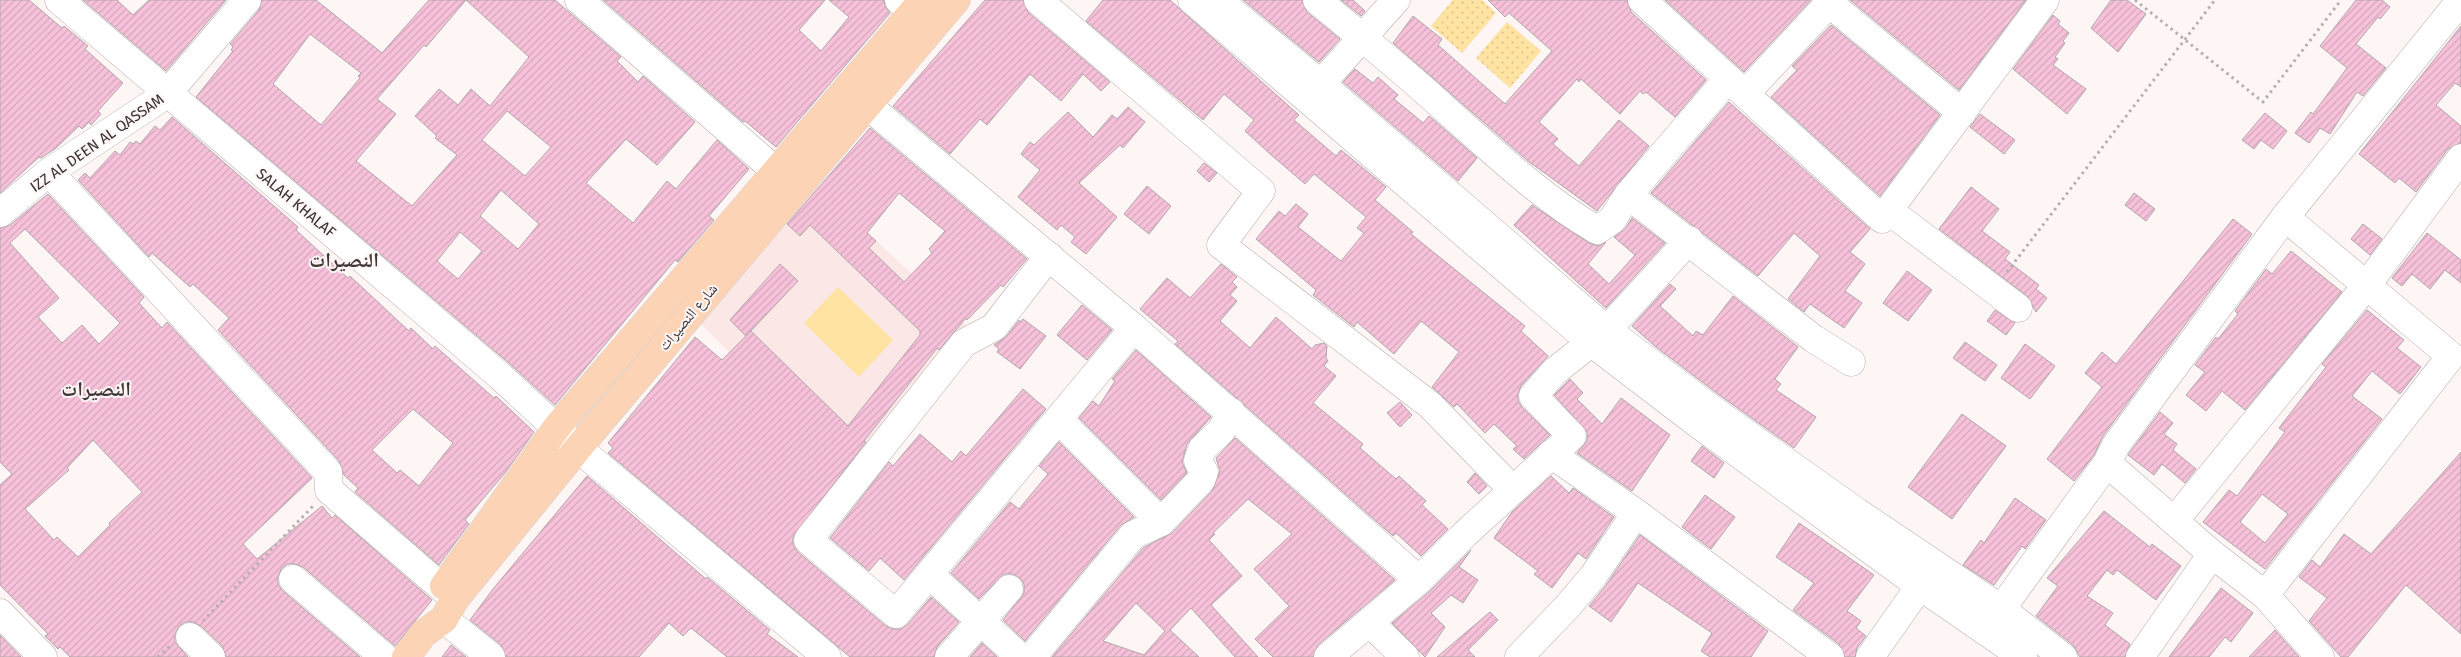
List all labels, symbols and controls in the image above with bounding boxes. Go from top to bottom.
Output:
street label: IZZ AL DEEN AL QASSAM [27,90,167,196]
street label: SALAH KHALAF [253,165,339,241]
district label: النصيرات [309,248,379,272]
street label: شارع النصيرات [655,280,722,355]
district label: النصيرات [61,377,131,401]

